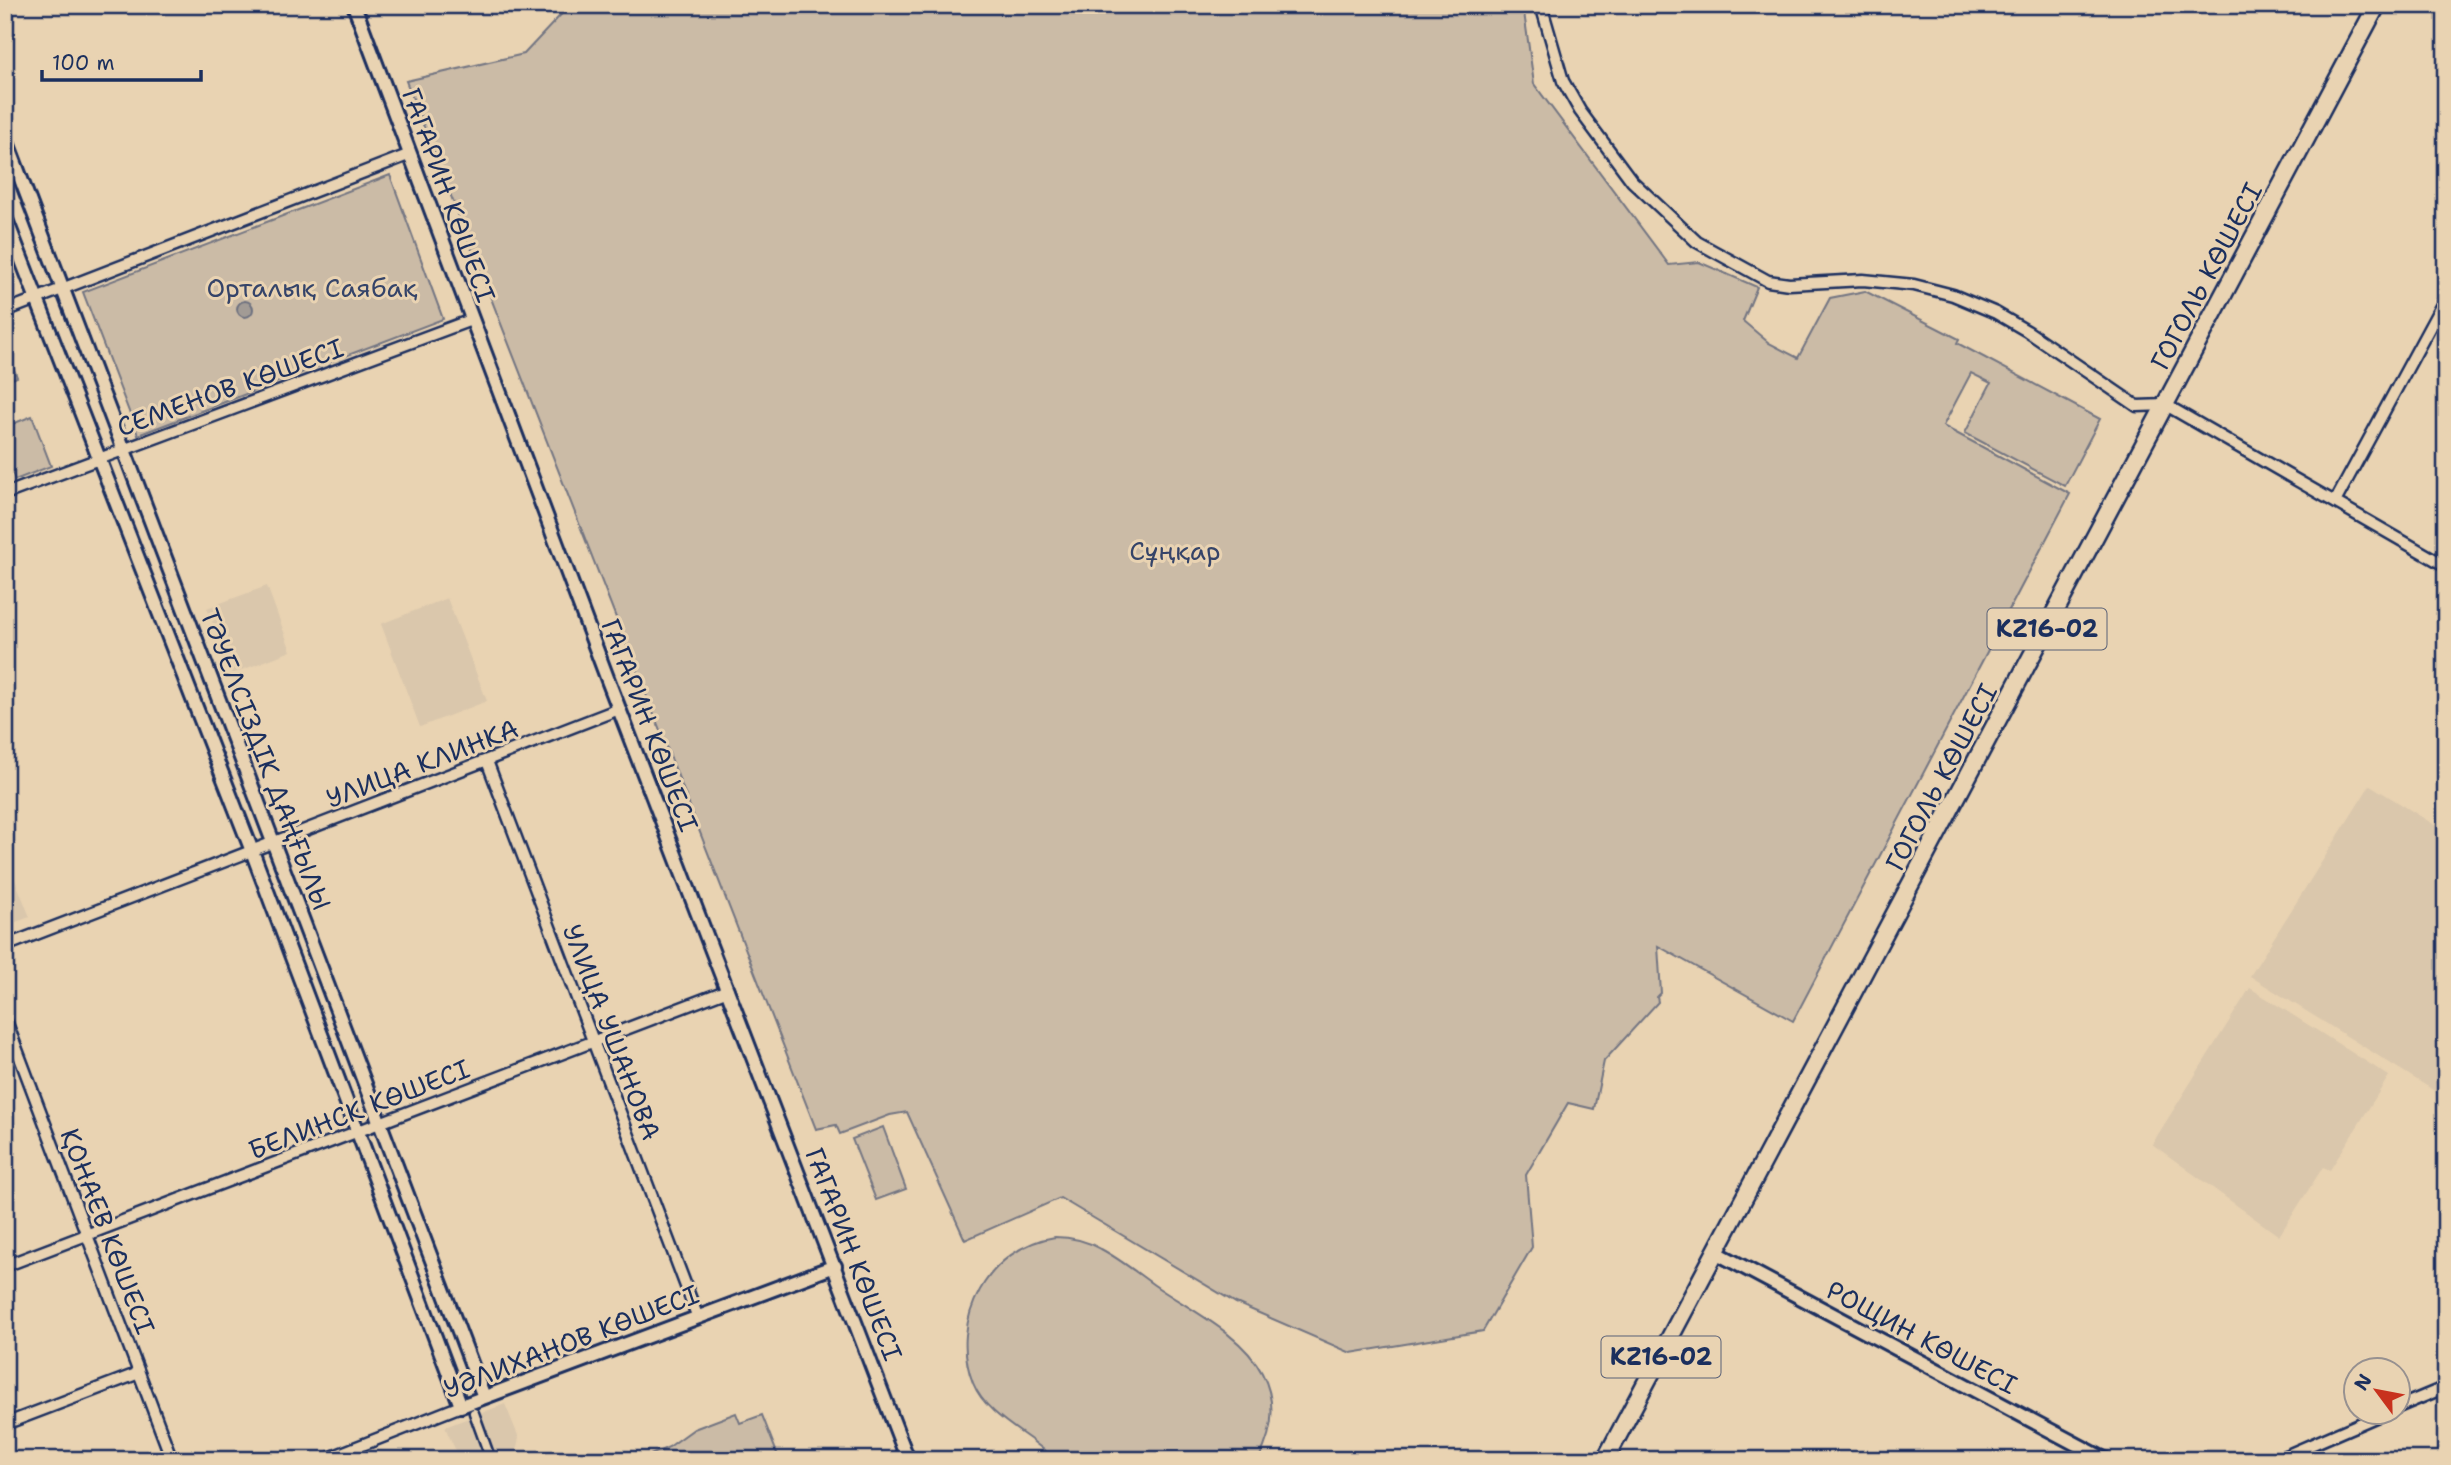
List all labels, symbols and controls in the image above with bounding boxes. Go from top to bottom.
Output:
scale bar [42,38,201,82]
text: 100 m [52,49,115,77]
street label: ГАГАРИН КӨШЕСІ [394,83,504,307]
street label: ГОГОЛЬ КӨШЕСІ [2142,176,2270,376]
park label: Орталық Саябақ [207,270,418,305]
street label: СЕМЕНОВ КӨШЕСІ [112,330,348,444]
park label: Сұңқар [1129,533,1221,568]
street label: ТӘУЕЛСІЗДІК ДАҢҒЫЛЫ [192,603,340,915]
road number: KZ16-02 [1988,608,2106,650]
street label: ГАГАРИН КӨШЕСІ [593,614,707,836]
street label: ГОГОЛЬ КӨШЕСІ [1877,677,2005,877]
street label: УЛИЦА КЛИНКА [321,710,523,816]
street label: УЛИЦА УШАНОВА [555,919,669,1145]
street label: БЕЛИНСК КӨШЕСІ [243,1051,475,1167]
street label: ҚОНАЕВ КӨШЕСІ [53,1123,163,1339]
street label: ГАГАРИН КӨШЕСІ [797,1143,911,1365]
street label: РОЩИН КӨШЕСІ [1821,1272,2023,1402]
street label: УӘЛИХАНОВ КӨШЕСІ [438,1276,704,1406]
road number: KZ16-02 [1602,1336,1720,1378]
north arrow [2342,1356,2412,1426]
text: N [2348,1369,2378,1395]

